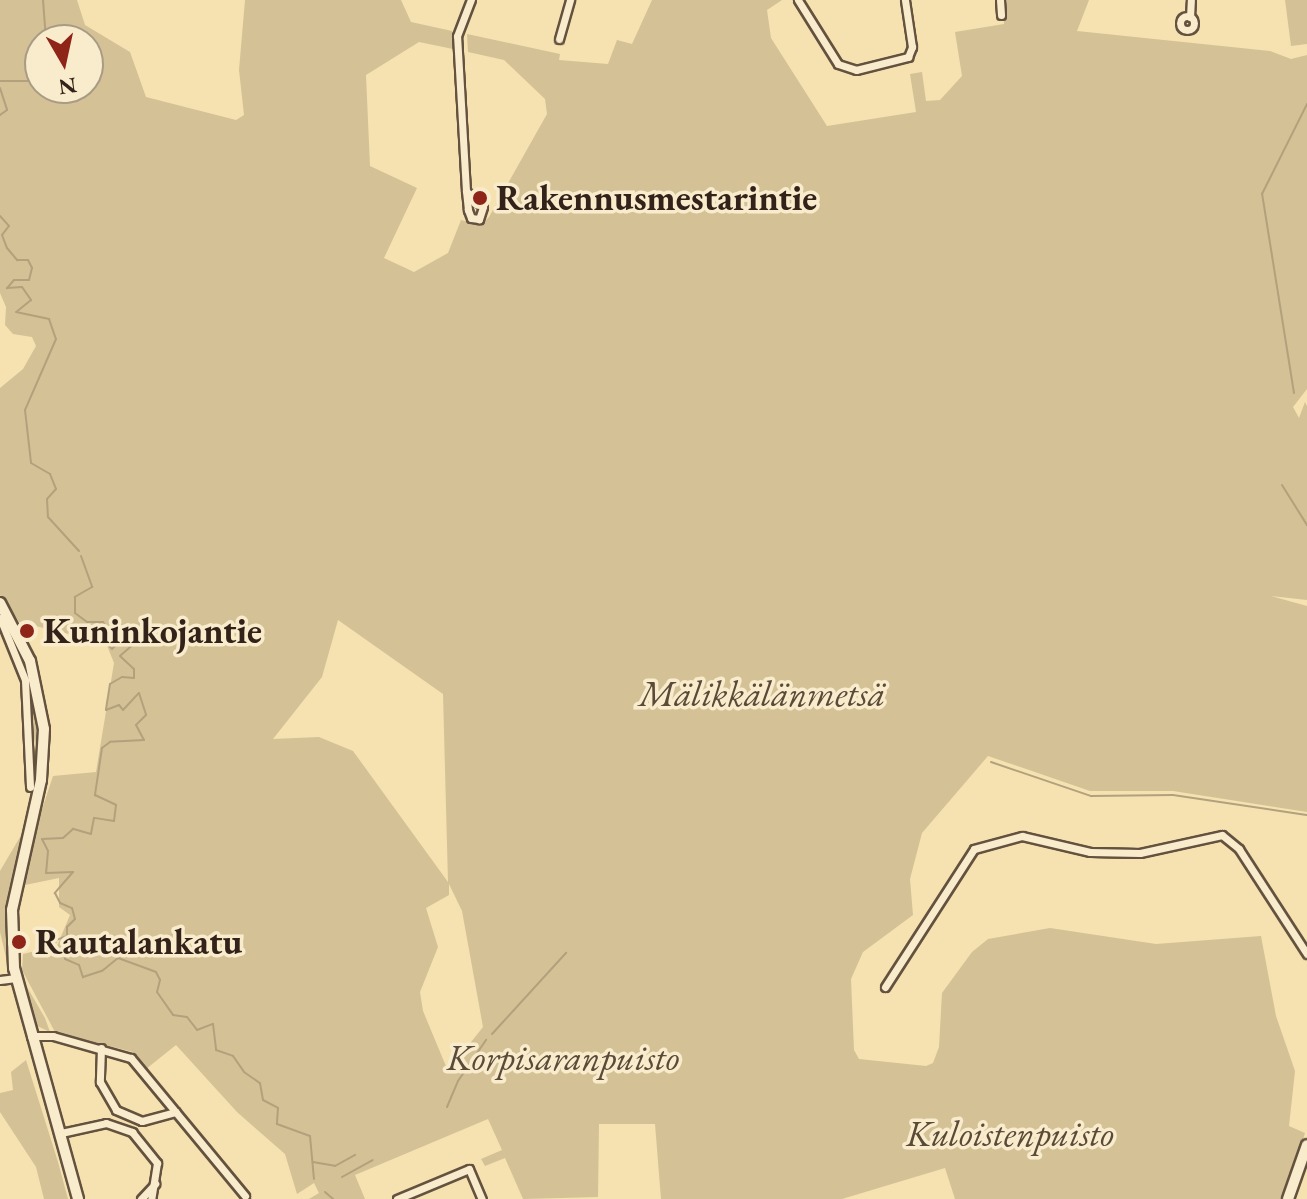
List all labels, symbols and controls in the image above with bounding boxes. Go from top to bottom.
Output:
north arrow [24,24,104,104]
text: N [56,71,79,102]
place label: Rakennusmestarintie [496,176,817,220]
marker: Rakennusmestarintie [471,189,489,207]
place label: Kuninkojantie [43,609,262,653]
marker: Kuninkojantie [18,622,36,640]
park label: Mälikkälänmetsä [639,672,885,716]
place label: Rautalankatu [35,920,242,964]
marker: Rautalankatu [10,933,28,951]
park label: Korpisaranpuisto [447,1036,679,1080]
park label: Kuloistenpuisto [906,1112,1114,1156]

